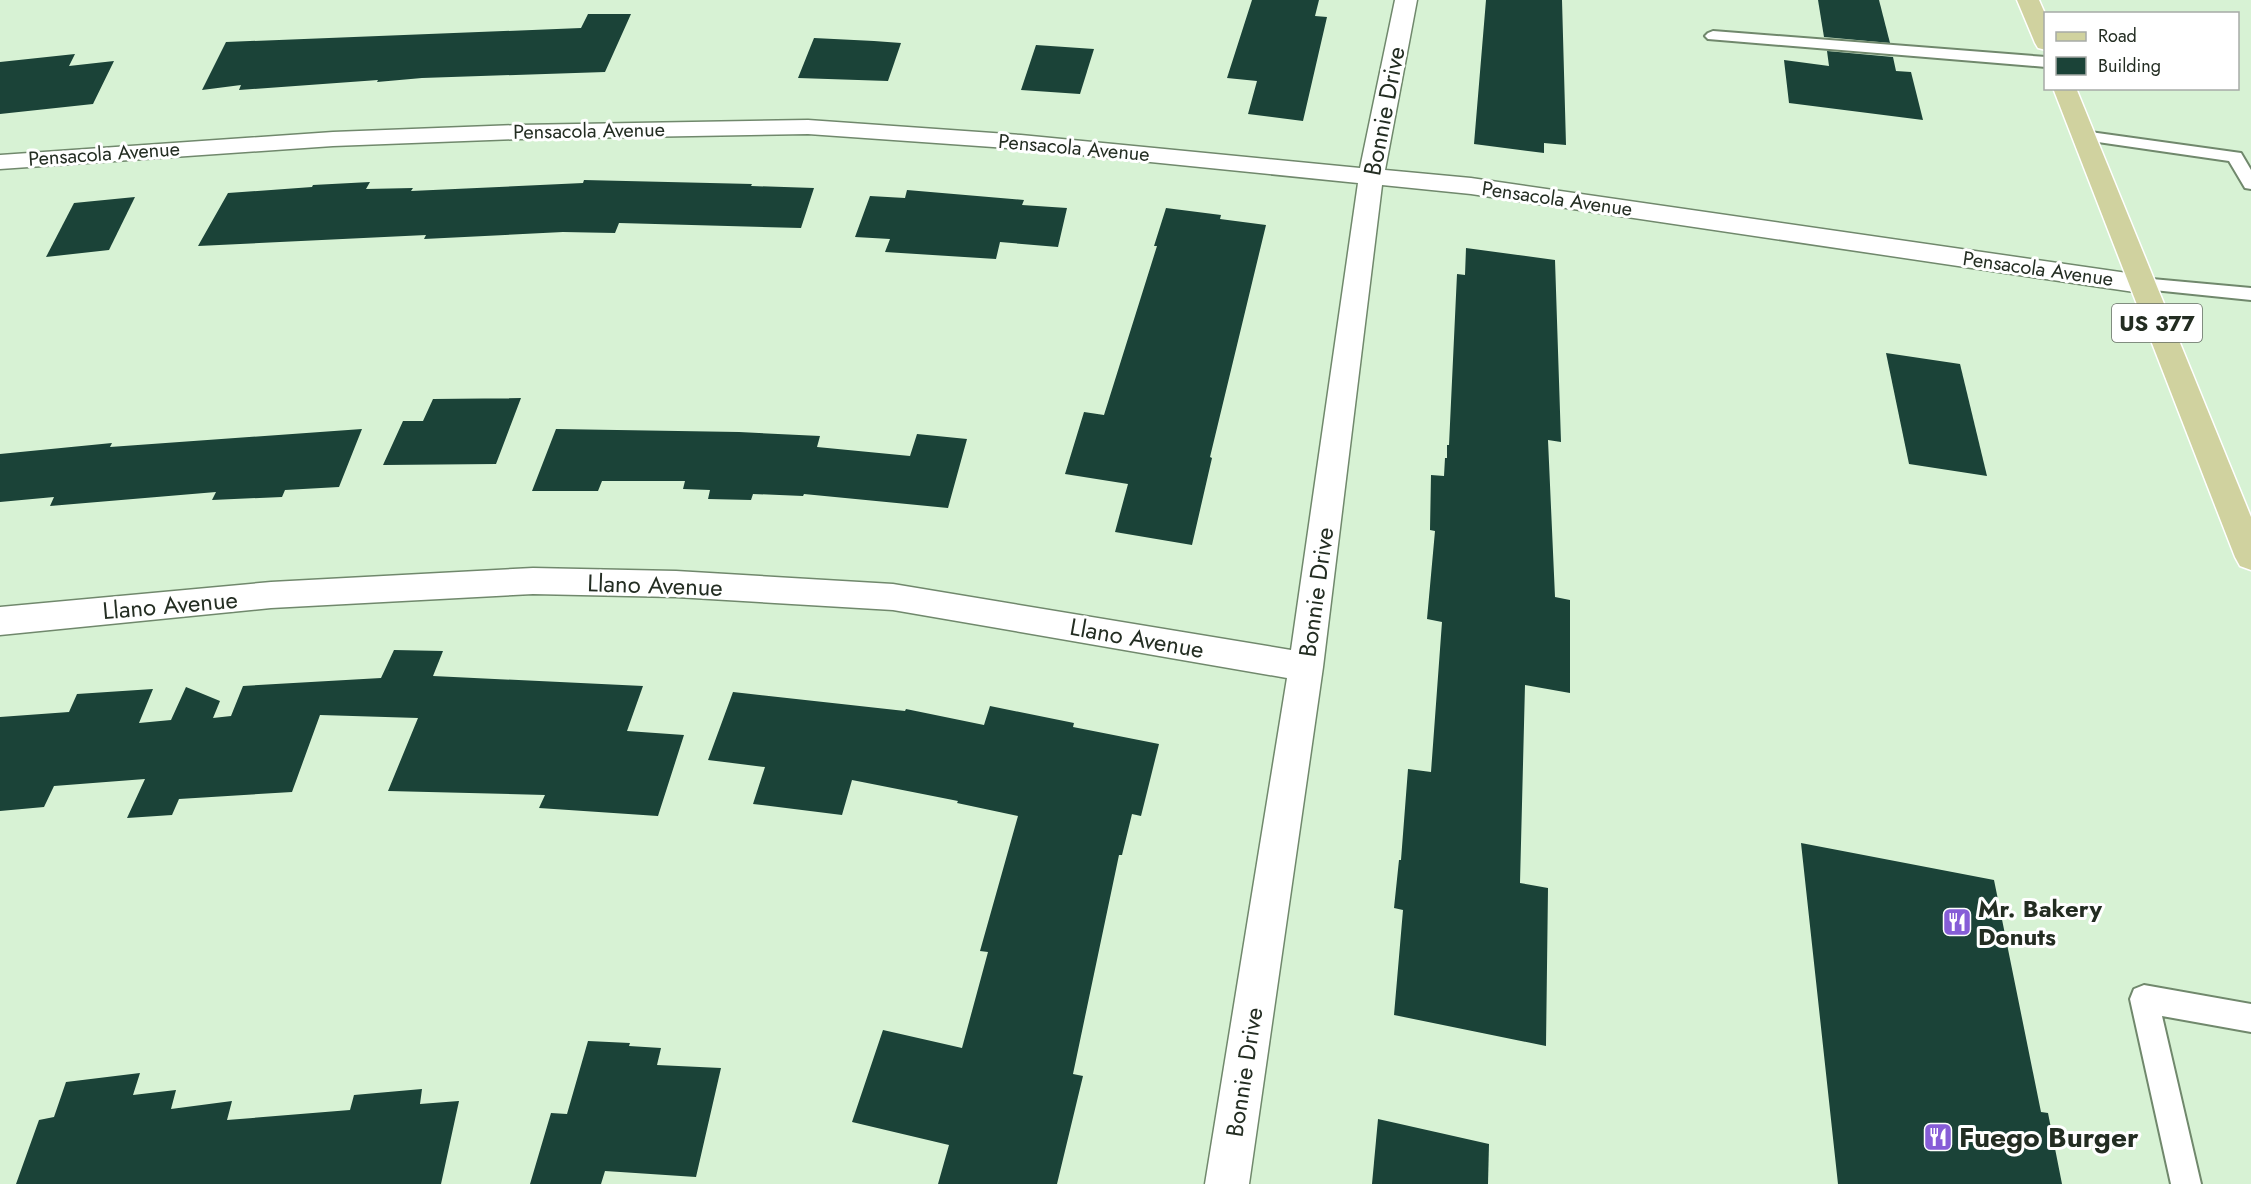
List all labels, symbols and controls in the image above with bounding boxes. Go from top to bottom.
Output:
legend [2044,12,2239,90]
text: Road [2098,23,2137,49]
street label: Bonnie Drive [1354,43,1414,179]
text: Building [2098,53,2161,79]
street label: Pensacola Avenue [513,115,665,147]
street label: Pensacola Avenue [997,127,1151,169]
street label: Pensacola Avenue [27,134,181,174]
street label: Pensacola Avenue [1480,174,1634,224]
street label: Pensacola Avenue [1961,244,2115,294]
road number: US 377 [2112,304,2202,342]
street label: Bonnie Drive [1290,525,1342,659]
street label: Llano Avenue [587,565,723,605]
street label: Llano Avenue [101,582,239,628]
street label: Llano Avenue [1067,609,1207,667]
place label: Mr. Bakery Donuts [1978,891,2102,954]
restaurant icon: Mr. Bakery Donuts [1941,906,1973,938]
street label: Bonnie Drive [1216,1005,1272,1139]
place label: Fuego Burger [1959,1117,2139,1158]
restaurant icon: Fuego Burger [1922,1121,1954,1153]

